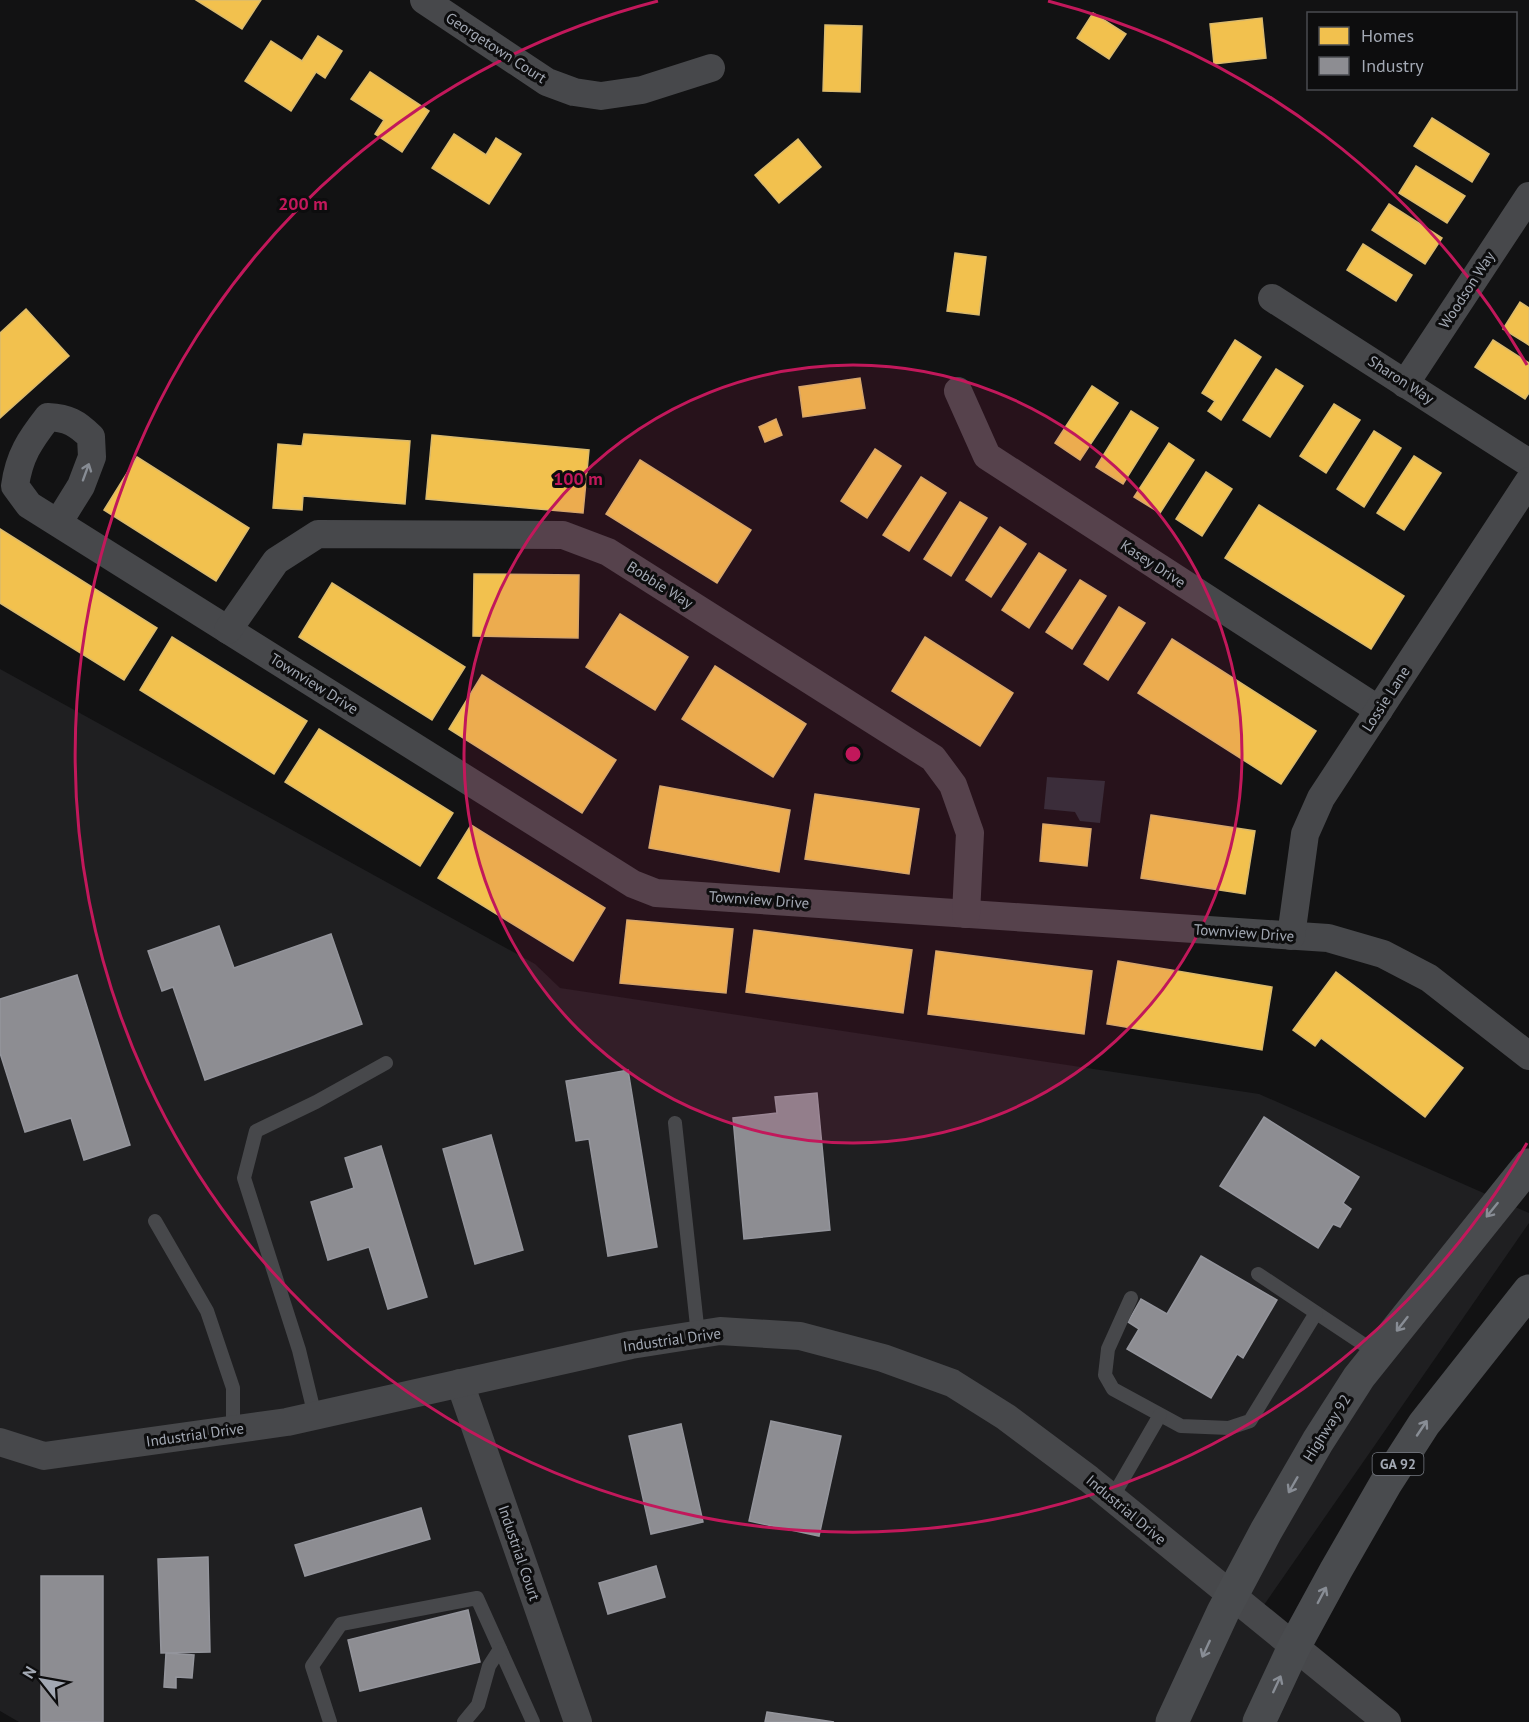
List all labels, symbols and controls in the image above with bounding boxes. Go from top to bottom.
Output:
street label: Georgetown Court [442,8,550,87]
legend [1307,12,1517,90]
text: Homes [1361,24,1414,47]
text: Industry [1361,54,1424,77]
text: 200 m [278,192,328,215]
street label: Woodson Way [1435,247,1499,332]
street label: Sharon Way [1365,351,1438,408]
one-way arrow [82,463,93,482]
text: 100 m [553,467,603,490]
street label: Kasey Drive [1117,535,1189,592]
street label: Bobbie Way [624,557,697,612]
street label: Townview Drive [267,649,362,718]
street label: Lossie Lane [1357,663,1414,735]
centre of rings [843,744,863,764]
street label: Townview Drive [708,887,810,912]
street label: Townview Drive [1193,920,1295,945]
one-way arrow [1486,1202,1499,1218]
one-way arrow [1395,1316,1408,1332]
street label: Industrial Drive [622,1323,722,1356]
street label: Highway 92 [1298,1391,1355,1465]
street label: Industrial Drive [145,1418,245,1451]
one-way arrow [1416,1420,1428,1436]
road number: GA 92 [1372,1453,1424,1475]
street label: Industrial Drive [1082,1471,1170,1549]
one-way arrow [1287,1476,1299,1493]
street label: Industrial Court [494,1503,545,1603]
one-way arrow [1317,1587,1328,1605]
one-way arrow [1199,1640,1211,1658]
north arrow [12,1650,72,1710]
text: N [18,1663,40,1682]
one-way arrow [1271,1676,1283,1694]

